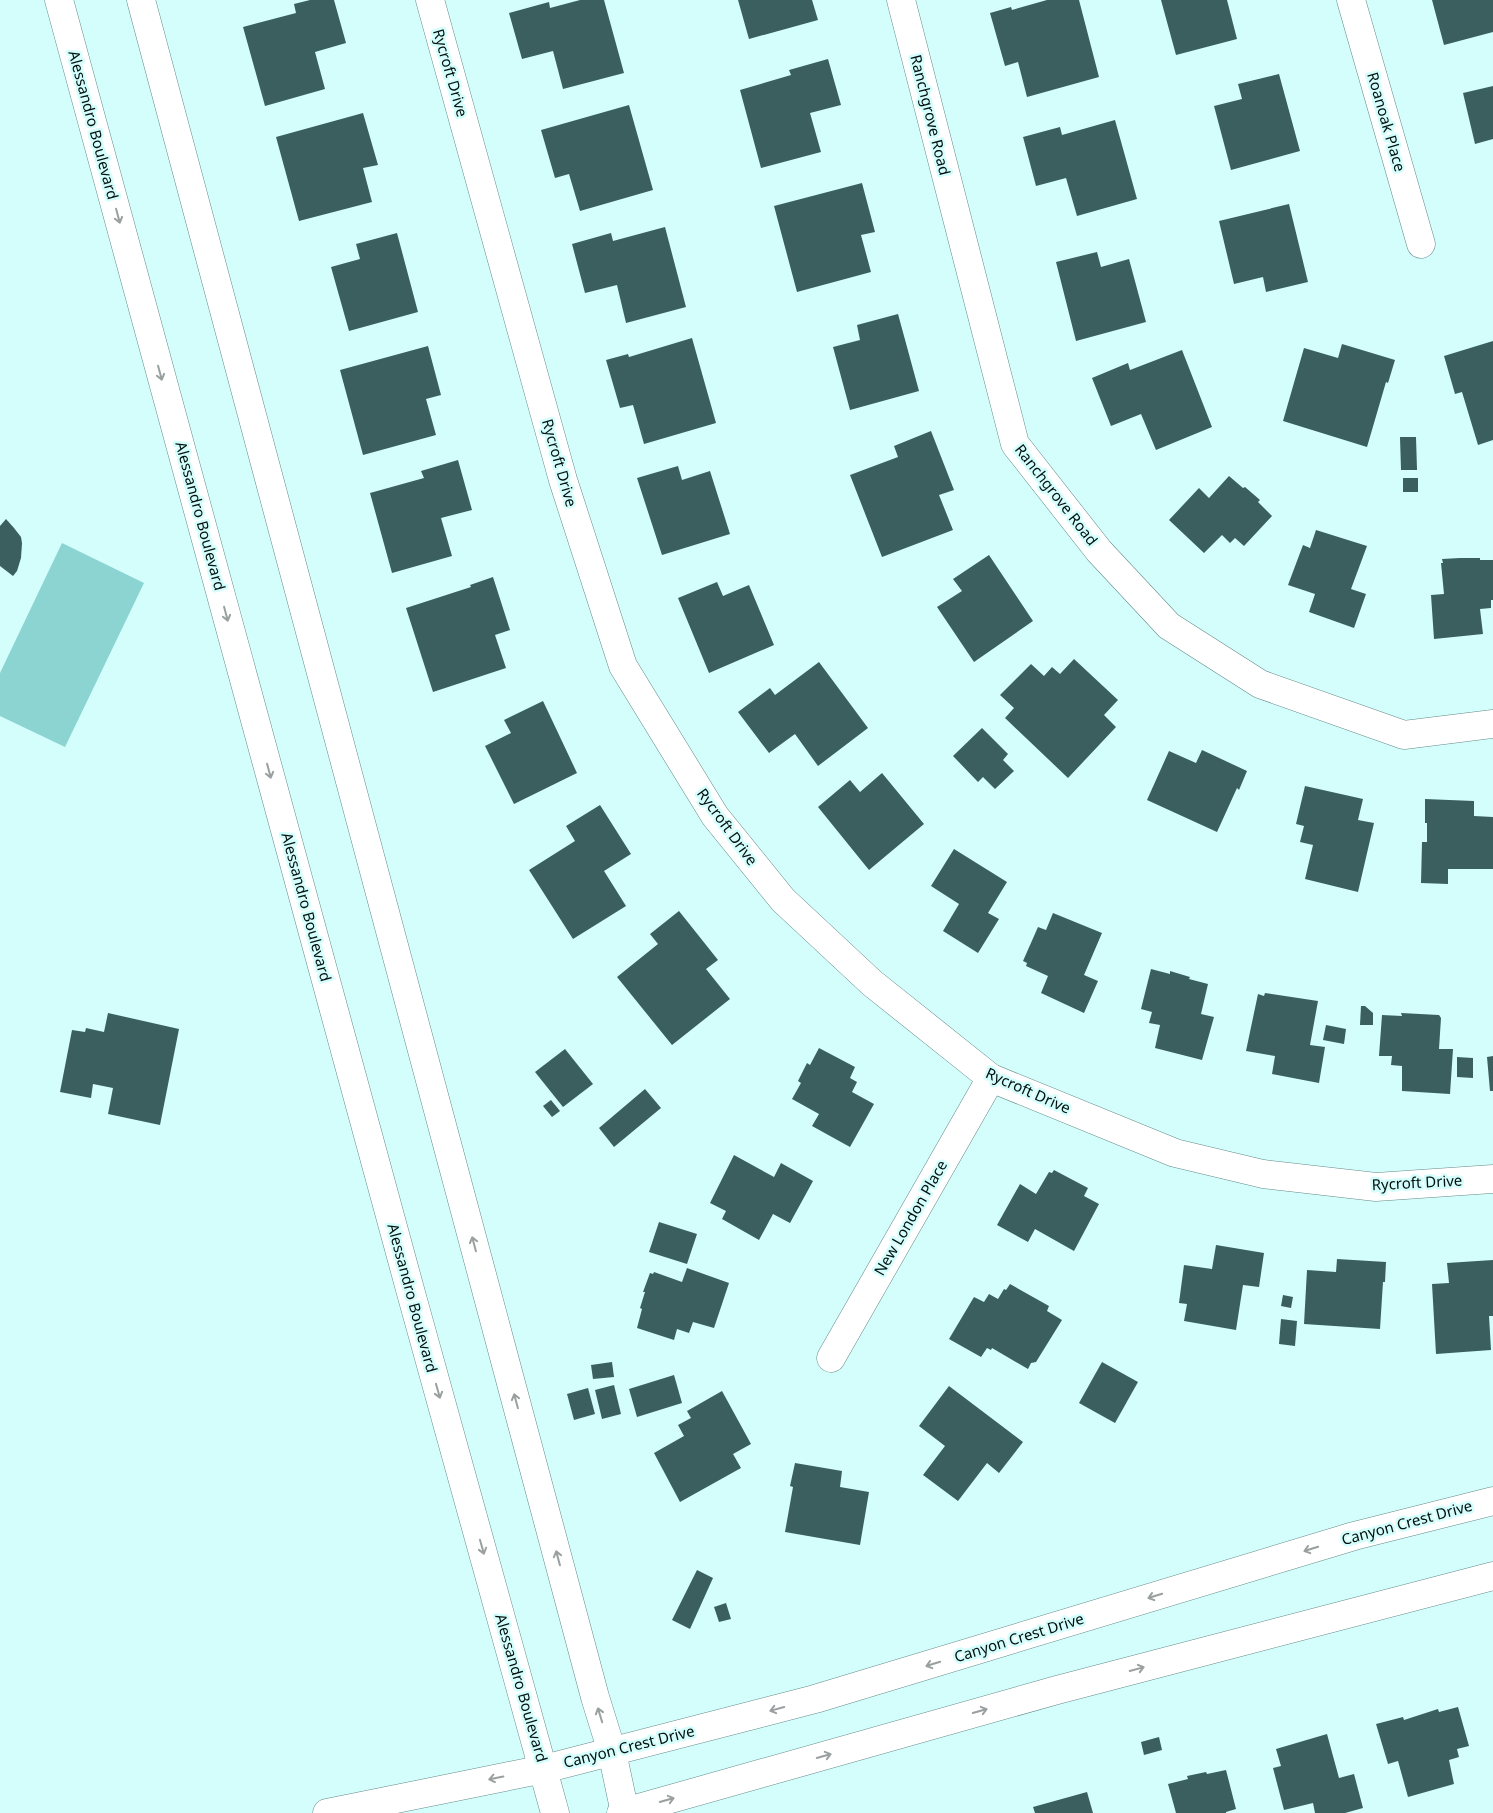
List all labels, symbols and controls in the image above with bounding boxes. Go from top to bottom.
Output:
street label: Rycroft Drive [429,26,473,119]
street label: Alessandro Boulevard [64,48,123,201]
street label: Ranchgrove Road [906,52,956,177]
street label: Roanoak Place [1363,70,1411,174]
one-way arrow [114,207,123,223]
one-way arrow [156,364,166,380]
street label: Rycroft Drive [538,416,582,509]
street label: Alessandro Boulevard [171,439,230,592]
street label: Ranchgrove Road [1011,440,1103,549]
one-way arrow [222,605,232,621]
one-way arrow [265,762,274,778]
street label: Rycroft Drive [693,784,763,869]
street label: Alessandro Boulevard [277,830,336,983]
street label: Rycroft Drive [983,1062,1074,1118]
street label: New London Place [869,1156,951,1279]
street label: Rycroft Drive [1371,1170,1463,1194]
street label: Alessandro Boulevard [383,1221,442,1374]
one-way arrow [469,1236,479,1252]
one-way arrow [434,1382,443,1398]
one-way arrow [511,1393,520,1409]
street label: Canyon Crest Drive [1339,1495,1474,1549]
one-way arrow [477,1539,487,1555]
one-way arrow [1303,1545,1319,1555]
one-way arrow [553,1550,562,1566]
one-way arrow [1147,1592,1163,1602]
street label: Canyon Crest Drive [951,1608,1086,1666]
street label: Alessandro Boulevard [491,1611,553,1764]
one-way arrow [925,1659,941,1669]
one-way arrow [1129,1664,1145,1673]
one-way arrow [769,1705,785,1715]
one-way arrow [972,1706,988,1716]
one-way arrow [595,1707,605,1723]
street label: Canyon Crest Drive [561,1720,696,1772]
one-way arrow [815,1750,831,1760]
one-way arrow [488,1774,504,1783]
one-way arrow [659,1794,675,1804]

